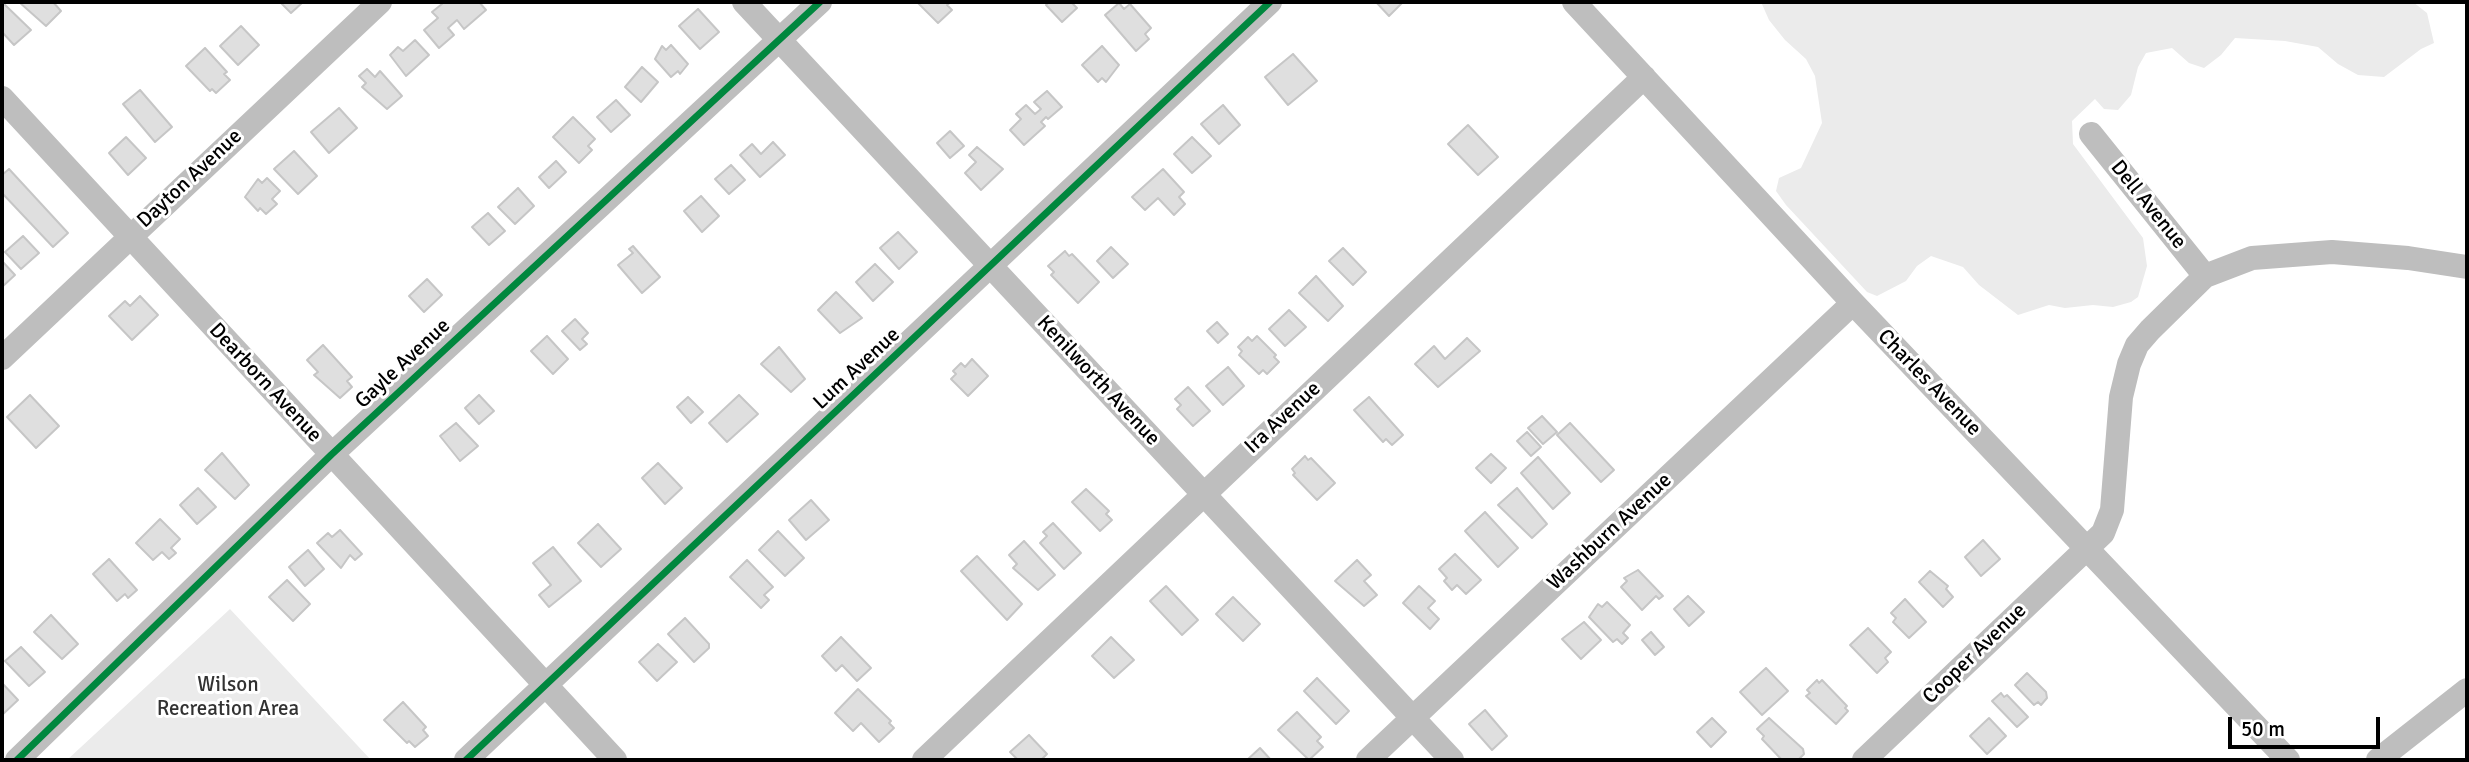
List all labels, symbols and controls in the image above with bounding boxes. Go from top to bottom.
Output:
street label: Dayton Avenue [133,124,247,234]
street label: Dell Avenue [2105,156,2191,254]
street label: Kenilworth Avenue [1031,311,1165,451]
street label: Gayle Avenue [350,314,456,414]
street label: Dearborn Avenue [203,318,327,448]
street label: Lum Avenue [809,323,905,415]
street label: Charles Avenue [1872,324,1986,442]
street label: Ira Avenue [1240,376,1326,460]
street label: Washburn Avenue [1543,468,1677,596]
street label: Cooper Avenue [1918,598,2032,710]
park label: Wilson Recreation Area [157,672,299,722]
scale bar [2231,702,2383,746]
text: 50 m [2241,716,2285,742]

